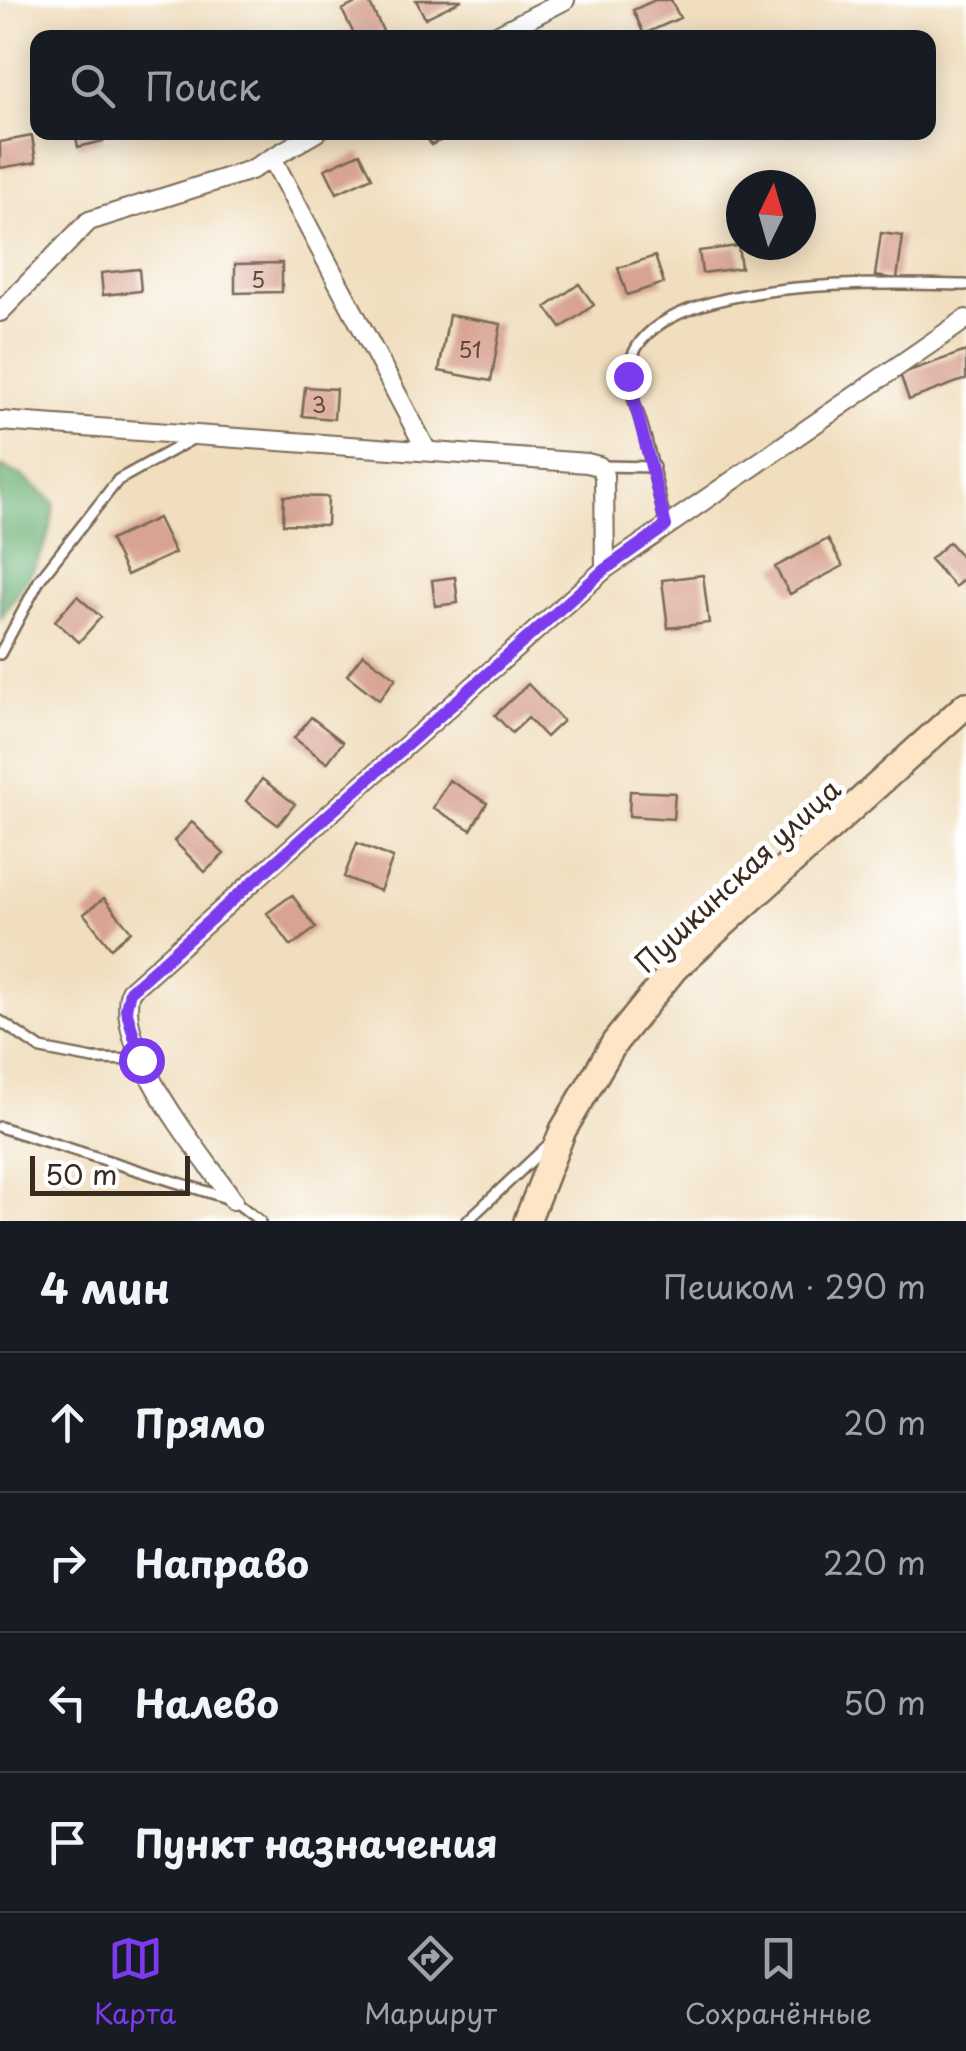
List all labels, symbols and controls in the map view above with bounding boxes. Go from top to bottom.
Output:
search box [30,30,936,140]
text: Поиск [145,57,260,114]
icon: search [65,58,120,113]
north arrow [726,170,816,260]
house number: 5 [251,262,265,295]
house number: 51 [458,332,482,365]
route end [606,354,652,400]
house number: 3 [312,387,326,420]
street label: Пушкинская улица [624,768,850,982]
route start [119,1038,165,1084]
scale bar [30,1151,190,1196]
text: 50 m [45,1152,118,1195]
text: 4 мин [40,1255,170,1318]
text: Пешком · 290 m [663,1262,926,1310]
text: Прямо [135,1394,265,1451]
icon: ahead [40,1395,95,1450]
text: 20 m [844,1398,926,1446]
text: Направо [135,1534,309,1591]
icon: right [40,1535,95,1590]
text: 220 m [823,1538,926,1586]
text: Налево [135,1674,279,1731]
icon: left [40,1675,95,1730]
text: 50 m [843,1678,926,1726]
text: Пункт назначения [135,1814,498,1871]
icon: arrive [40,1815,95,1870]
tab: Карта [94,1931,176,2034]
tab: Маршрут [364,1931,497,2034]
tab: Сохранённые [685,1931,872,2034]

